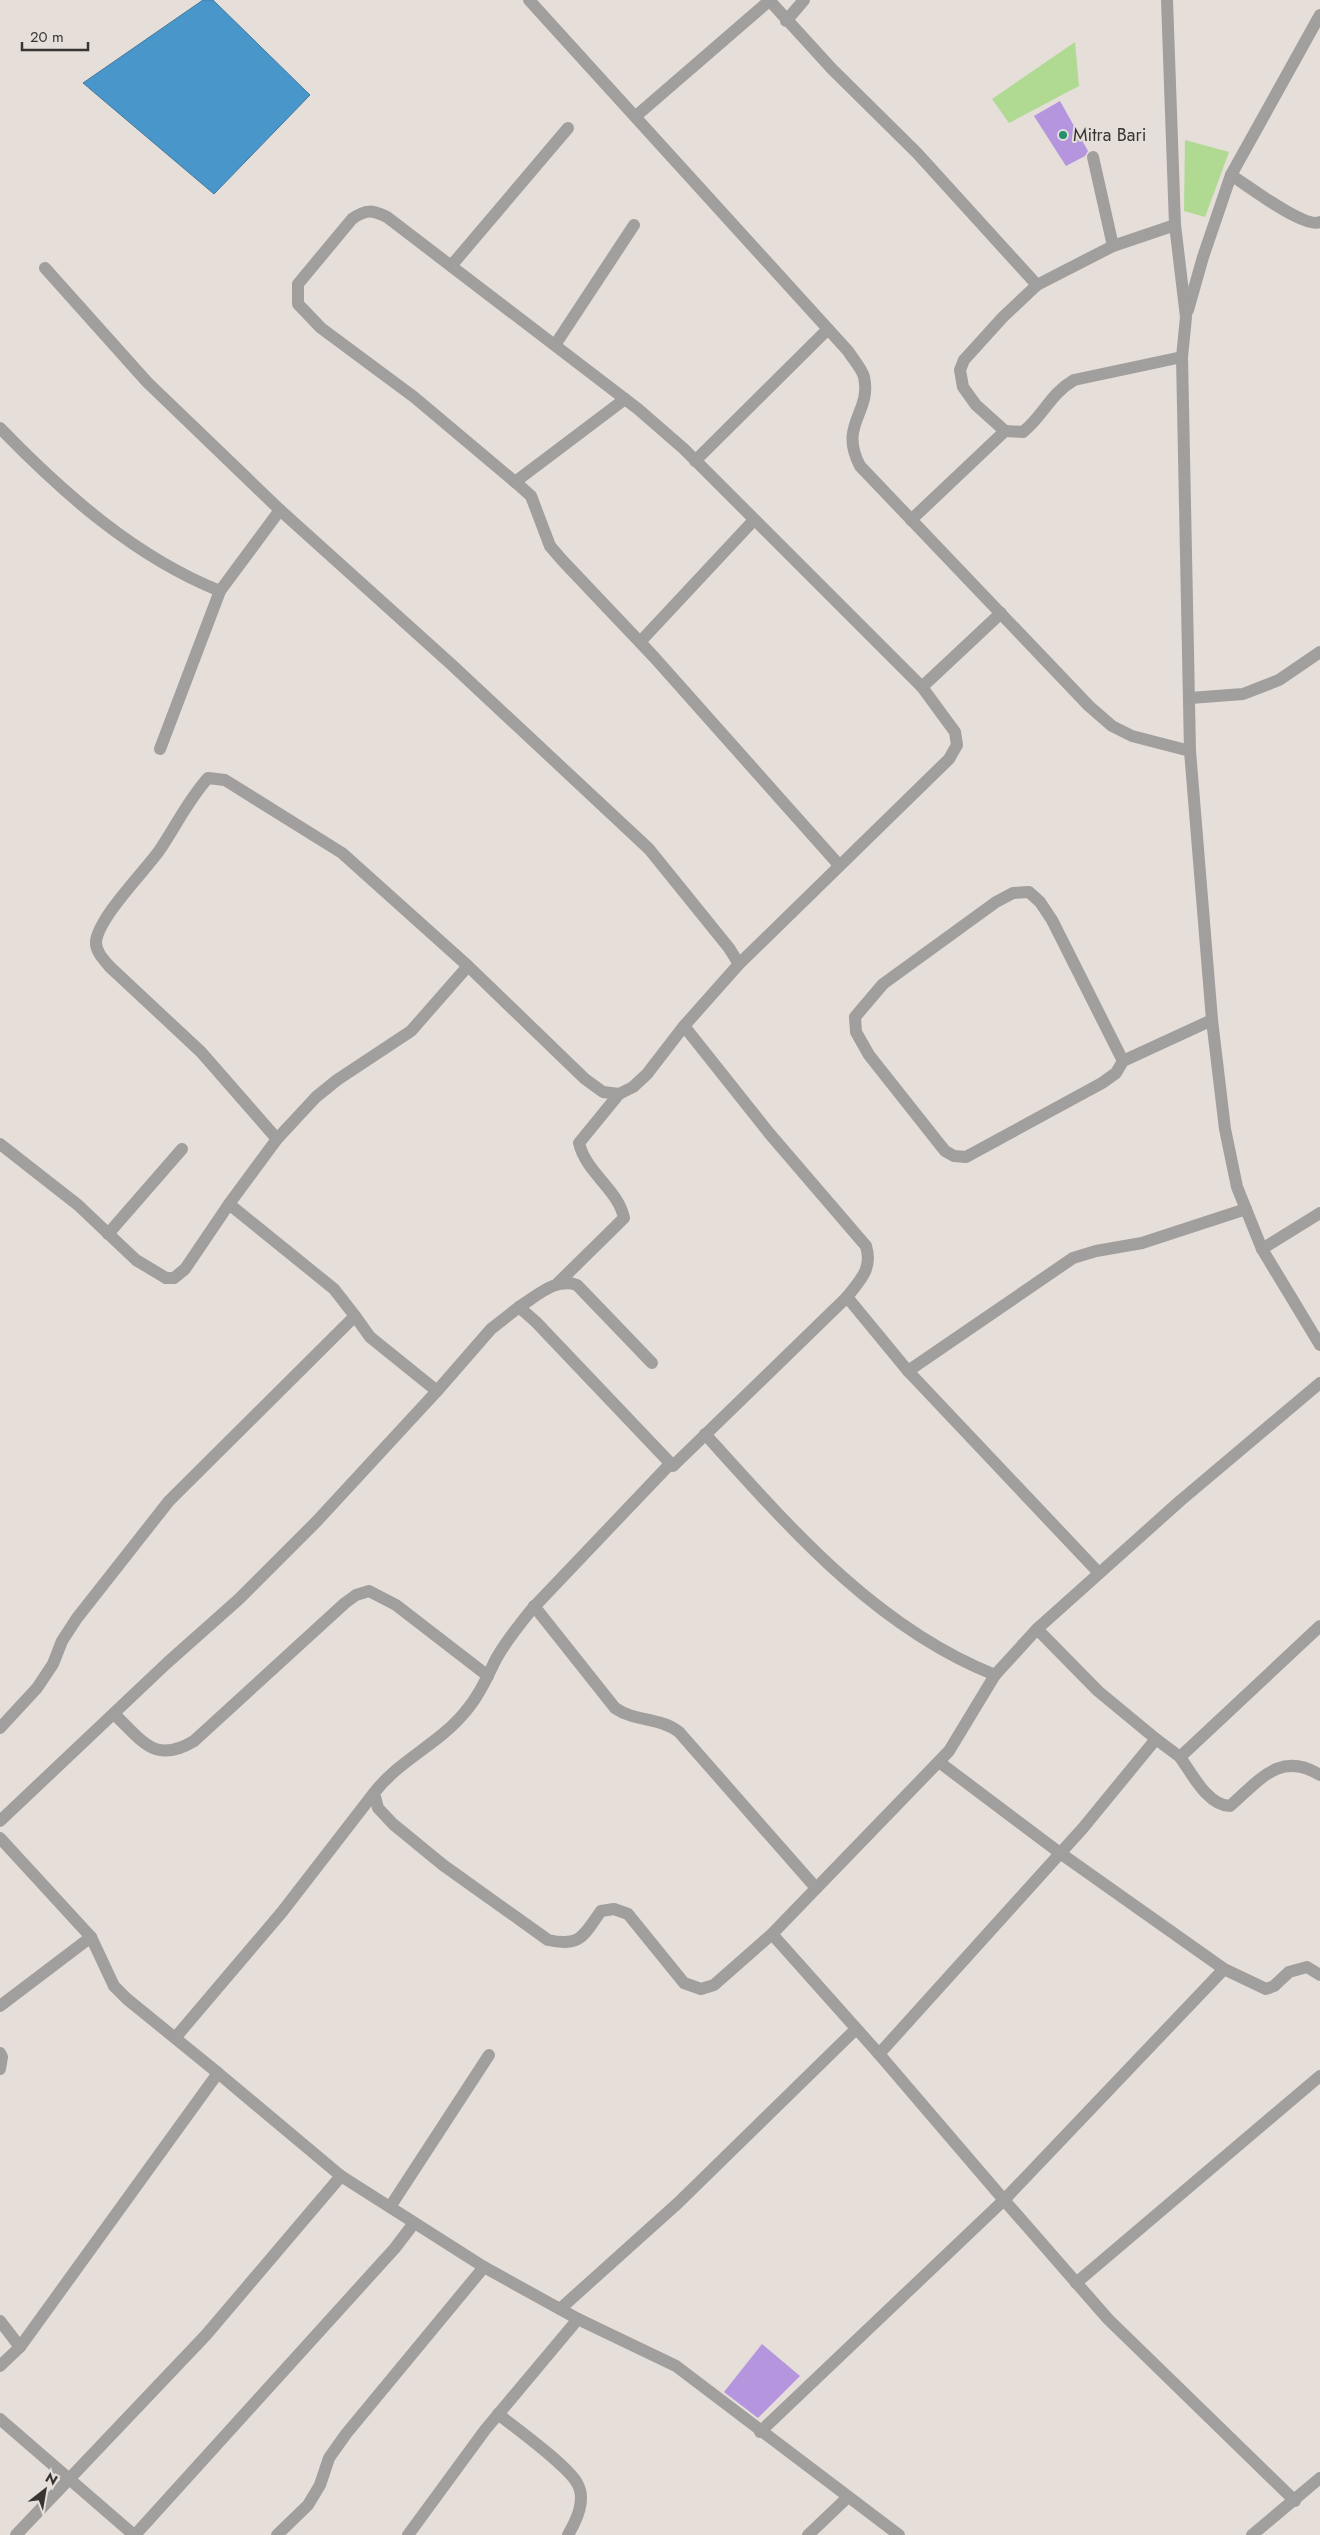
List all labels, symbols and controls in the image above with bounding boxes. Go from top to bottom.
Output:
scale bar [22,20,89,52]
text: 20 m [30,26,64,48]
place label: Mitra Bari [1073,122,1146,148]
marker: Mitra Bari [1057,129,1069,141]
north arrow [20,2465,70,2515]
text: N [42,2467,62,2490]

